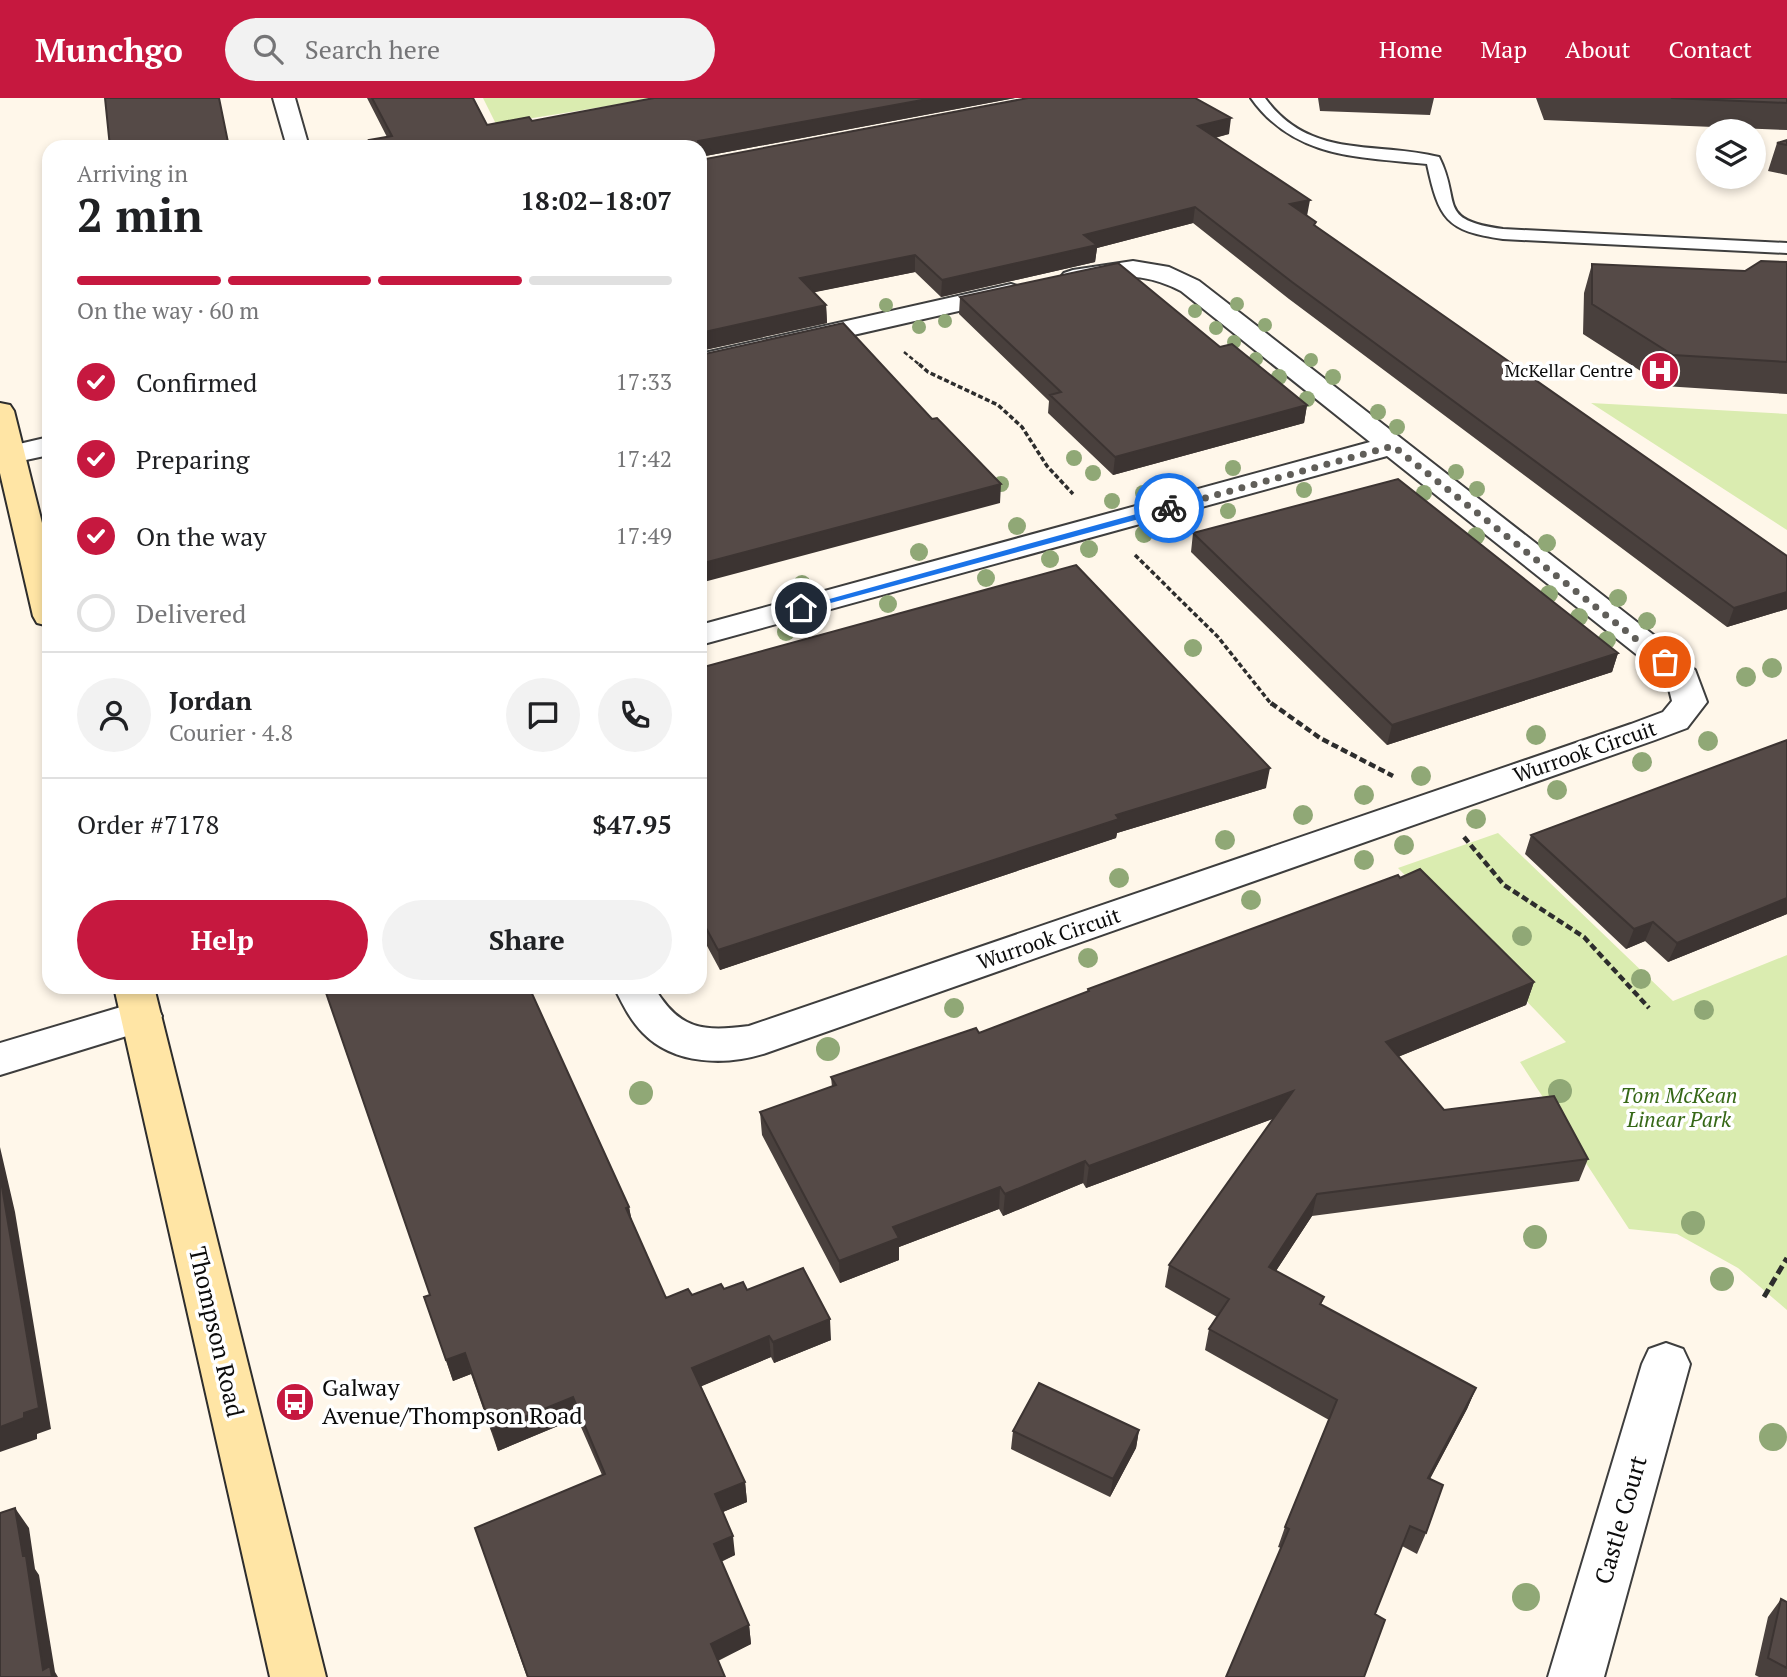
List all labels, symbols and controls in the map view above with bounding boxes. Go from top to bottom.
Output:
search box [225,18,715,81]
text: Munchgo [35,28,183,71]
icon: search [249,30,287,68]
text: Search here [305,32,440,66]
text: Home [1379,33,1443,65]
text: Map [1481,33,1527,65]
text: About [1565,33,1631,65]
text: Contact [1669,33,1752,65]
map controls [1696,119,1766,189]
button: layers [1696,119,1766,189]
text: Arriving in [77,158,188,189]
text: 18:02–18:07 [520,183,672,217]
text: 2 min [77,184,203,245]
text: On the way · 60 m [77,295,259,326]
hospital icon: McKellar Centre [1639,350,1681,392]
place label: McKellar Centre [1504,358,1633,382]
icon: check [77,363,115,401]
text: Confirmed [136,365,257,399]
text: 17:33 [615,366,672,397]
icon: check [77,440,115,478]
text: Preparing [136,442,249,476]
text: 17:42 [615,443,672,474]
courier [1134,473,1204,543]
icon: bike [1150,489,1188,527]
icon: check [77,517,115,555]
text: On the way [136,519,267,553]
text: 17:49 [615,520,672,551]
pin [771,578,831,638]
icon: home [782,589,820,627]
text: Delivered [136,596,246,630]
pin [1635,632,1695,692]
icon: bag [1646,643,1684,681]
button: person [77,678,151,752]
button: chat [506,678,580,752]
button: phone [598,678,672,752]
text: Jordan [169,683,252,717]
street label: Wurrook Circuit [1509,713,1660,789]
text: Courier · 4.8 [169,717,293,748]
text: Order #7178 [77,807,219,841]
text: $47.95 [592,807,672,841]
button: Help [77,900,368,980]
button: Share [382,900,672,980]
street label: Wurrook Circuit [973,900,1124,976]
park label: Tom McKean Linear Park [1621,1081,1737,1133]
street label: Thompson Road [182,1243,252,1420]
place label: Galway Avenue/Thompson Road [322,1371,583,1431]
bus stop icon: Galway Avenue/Thompson Road [274,1381,316,1423]
street label: Castle Court [1586,1452,1654,1588]

